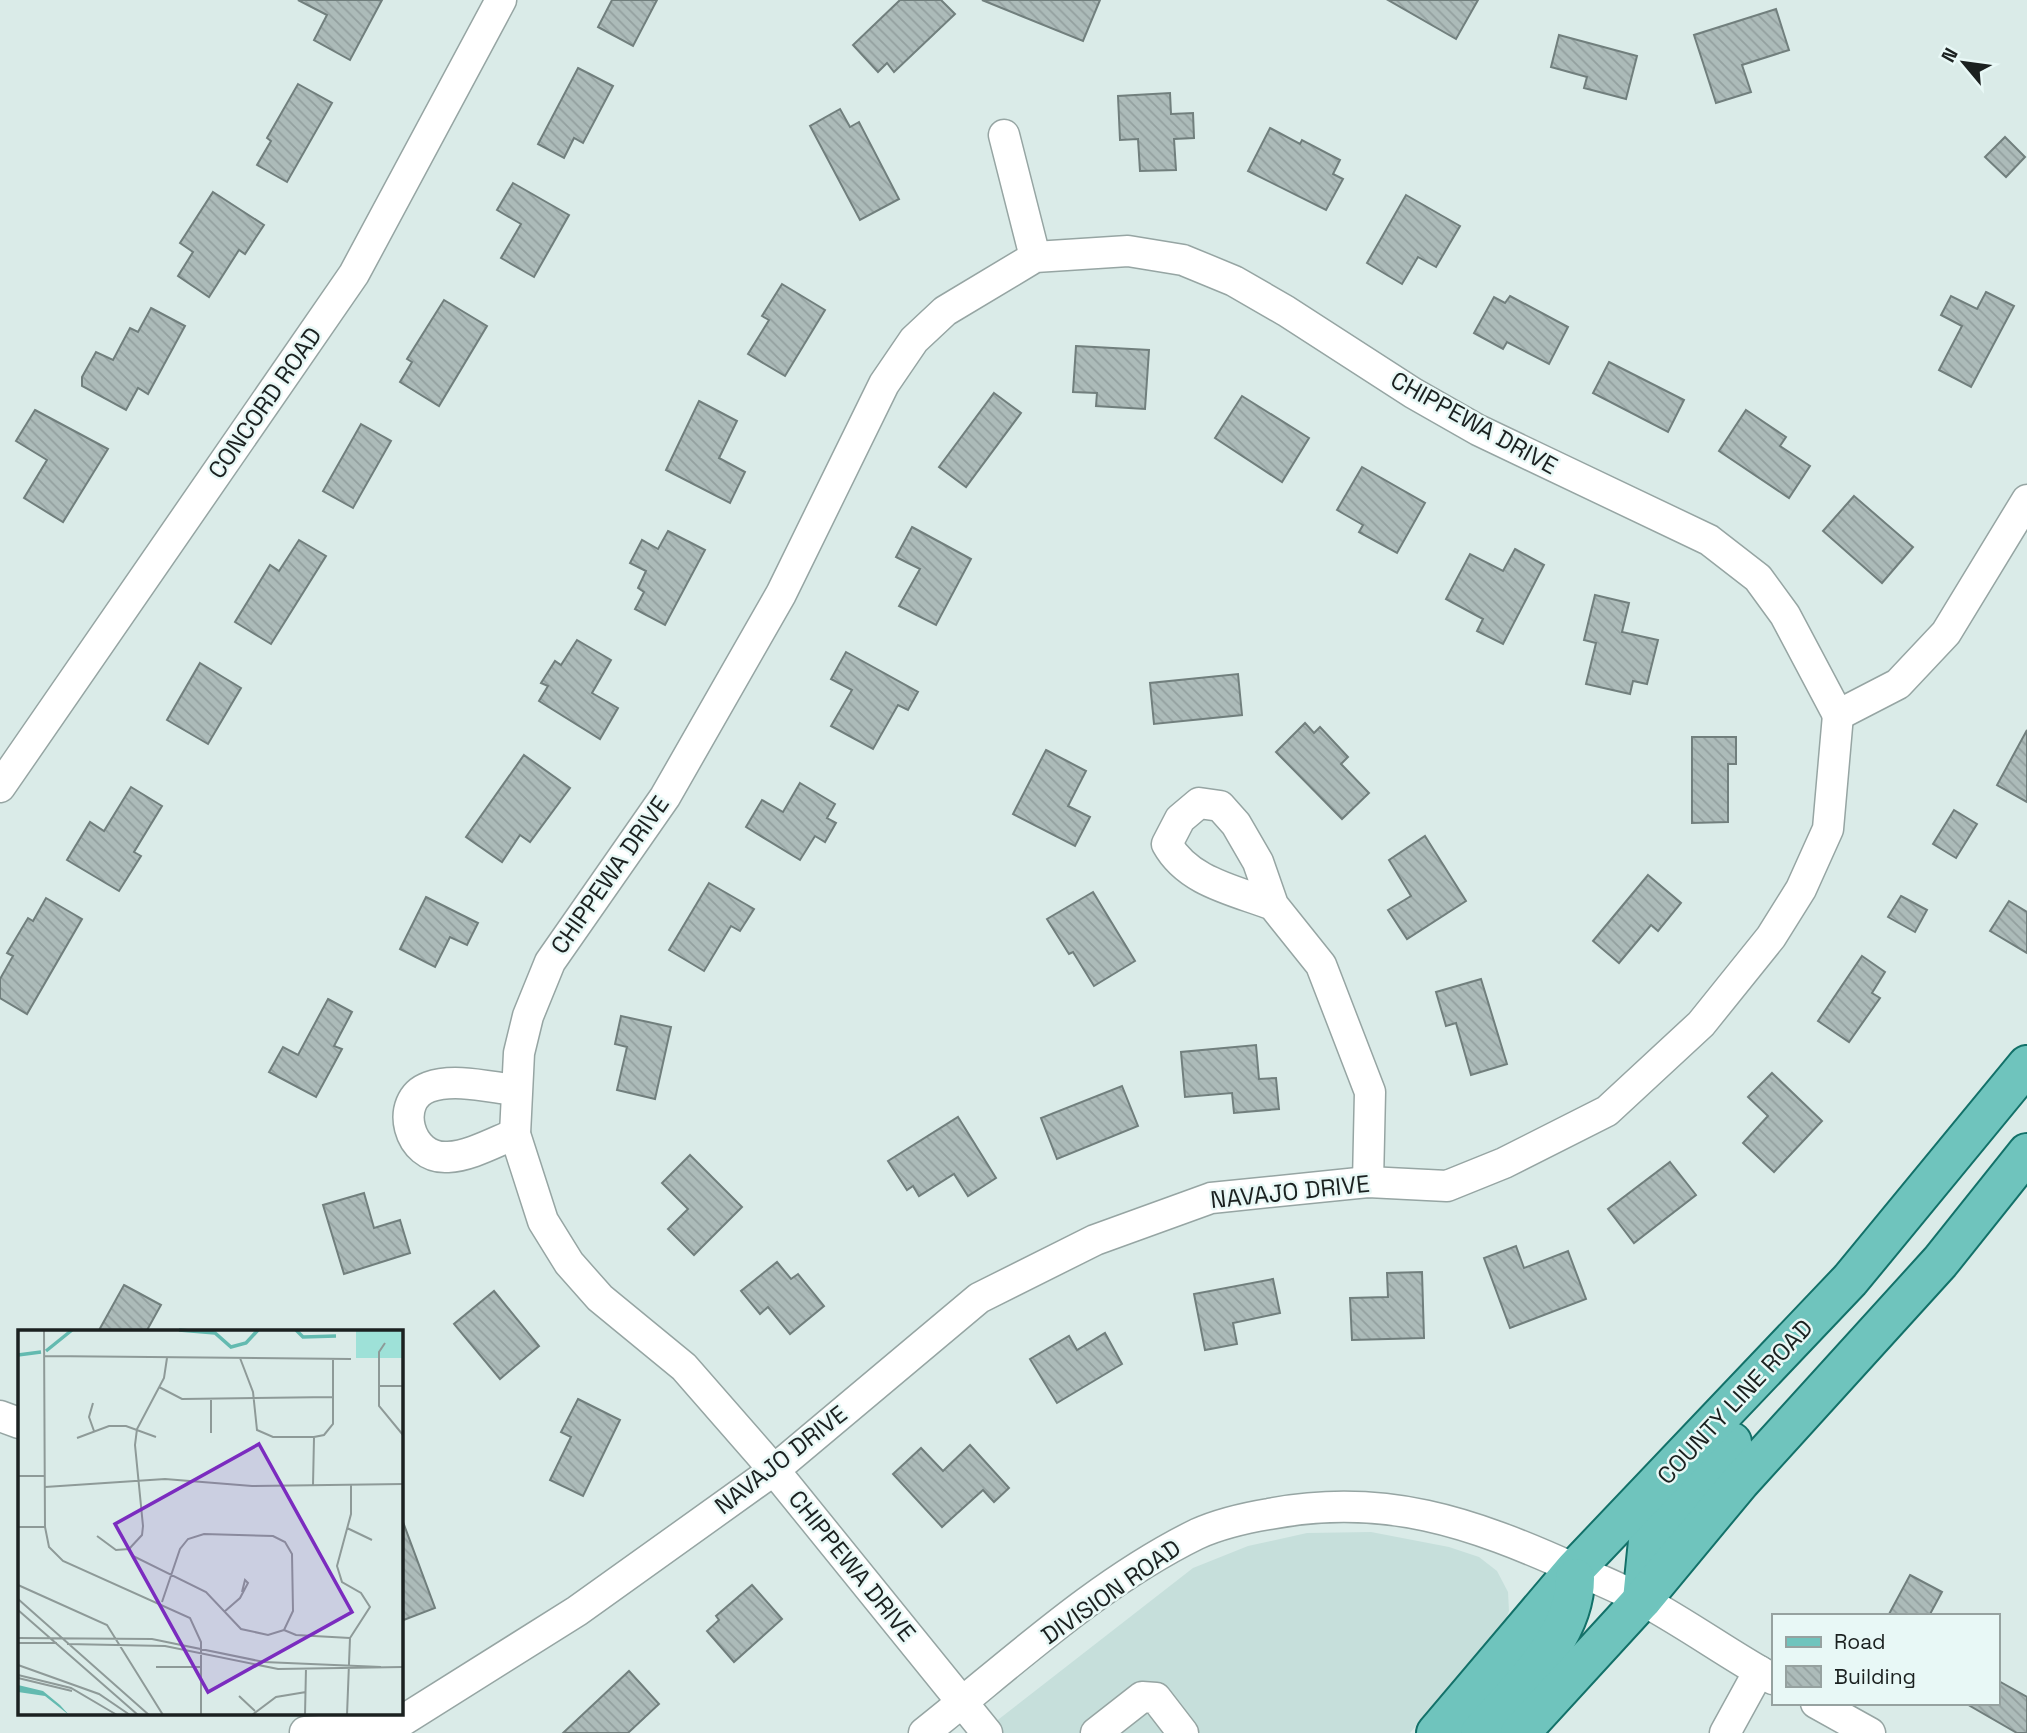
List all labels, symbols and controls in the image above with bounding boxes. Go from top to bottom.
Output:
north arrow [1929,28,1999,98]
text: N [1936,43,1964,67]
street label: CONCORD ROAD [201,321,328,485]
street label: CHIPPEWA DRIVE [1385,364,1563,481]
street label: CHIPPEWA DRIVE [544,790,676,960]
street label: NAVAJO DRIVE [1209,1168,1371,1215]
street label: COUNTY LINE ROAD [1650,1313,1819,1491]
inset map [18,1330,402,1716]
street label: NAVAJO DRIVE [708,1398,853,1521]
street label: CHIPPEWA DRIVE [782,1484,923,1648]
street label: DIVISION ROAD [1035,1532,1186,1651]
legend [1772,1614,1999,1705]
text: Road [1834,1628,1886,1655]
text: Building [1834,1663,1916,1690]

